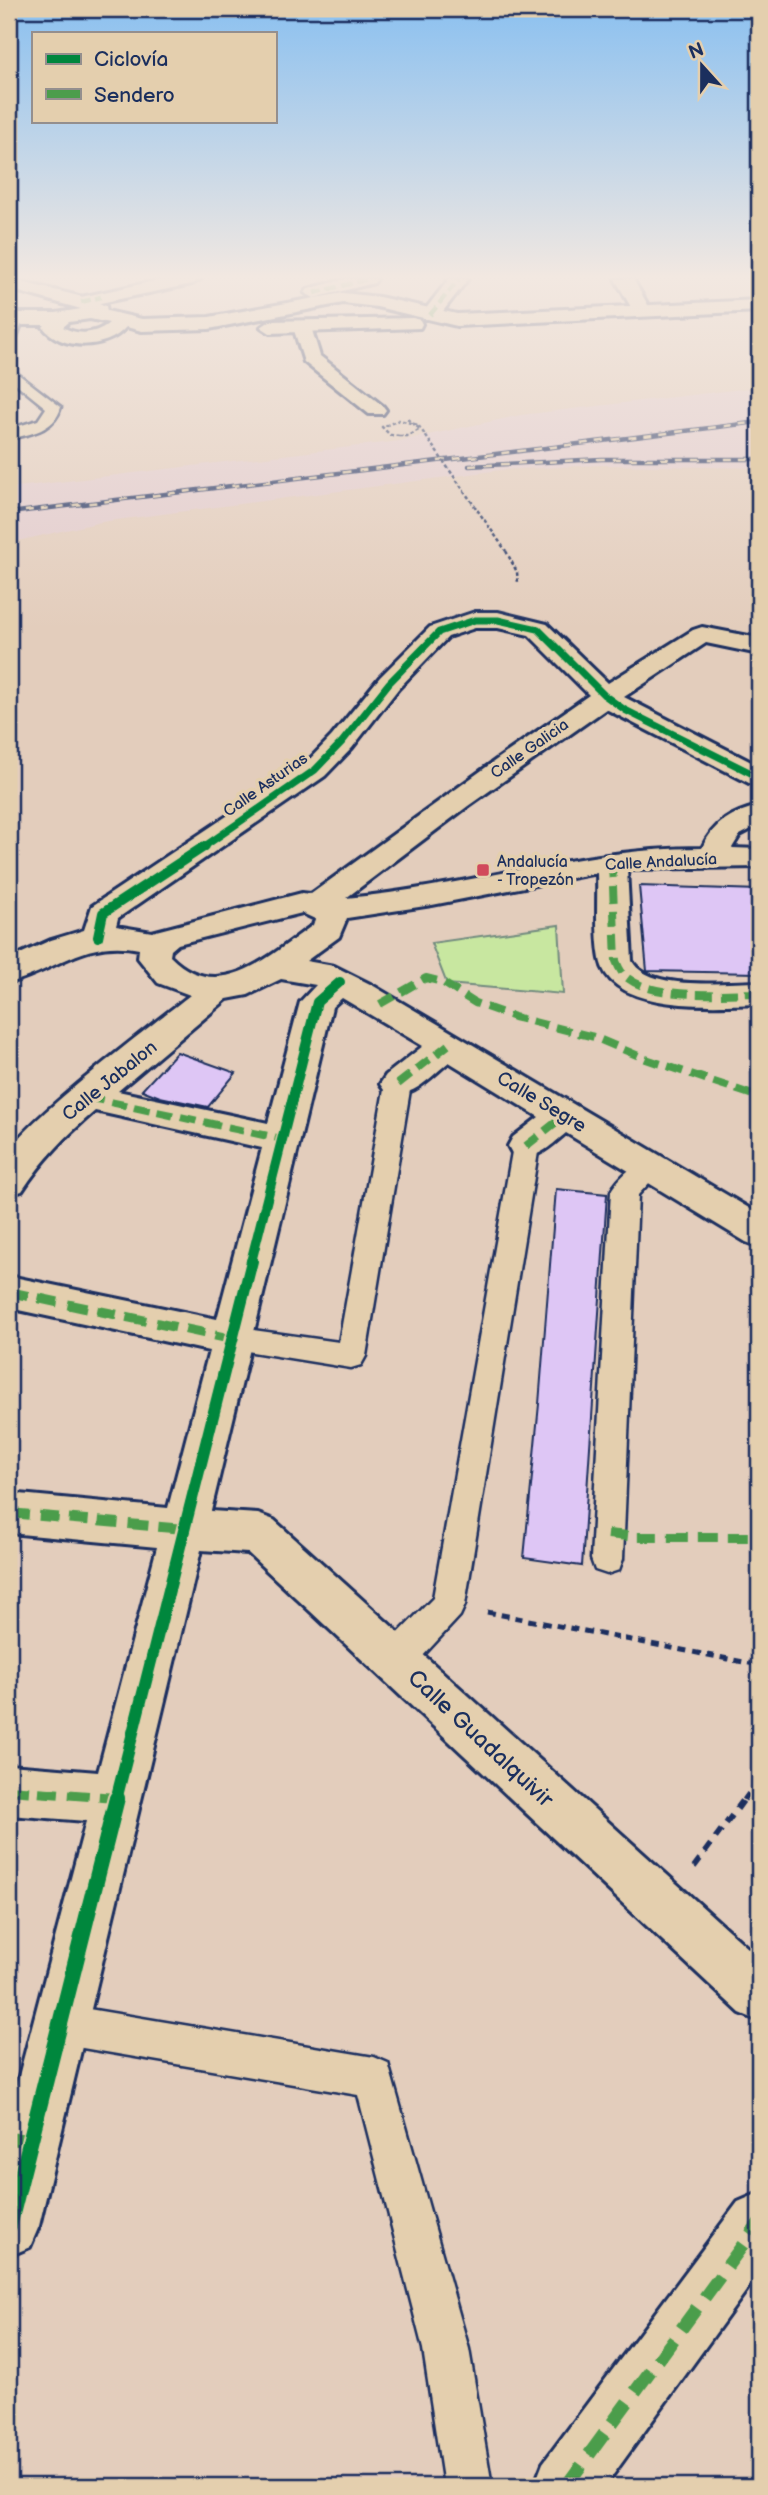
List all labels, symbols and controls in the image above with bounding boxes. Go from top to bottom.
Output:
legend [32,32,276,122]
north arrow [666,32,736,102]
text: N [686,38,707,65]
text: Ciclovía [94,47,168,72]
text: Sendero [94,83,175,108]
street label: Calle Galicia [487,715,573,783]
street label: Calle Asturias [220,749,312,821]
street label: Calle Andalucía [605,850,718,875]
place label: Andalucía - Tropezón [497,853,574,890]
marker: Andalucía - Tropezón [475,862,491,878]
street label: Calle Jabalon [58,1036,162,1126]
street label: Calle Segre [492,1067,590,1138]
street label: Calle Guadalquivir [402,1664,560,1814]

